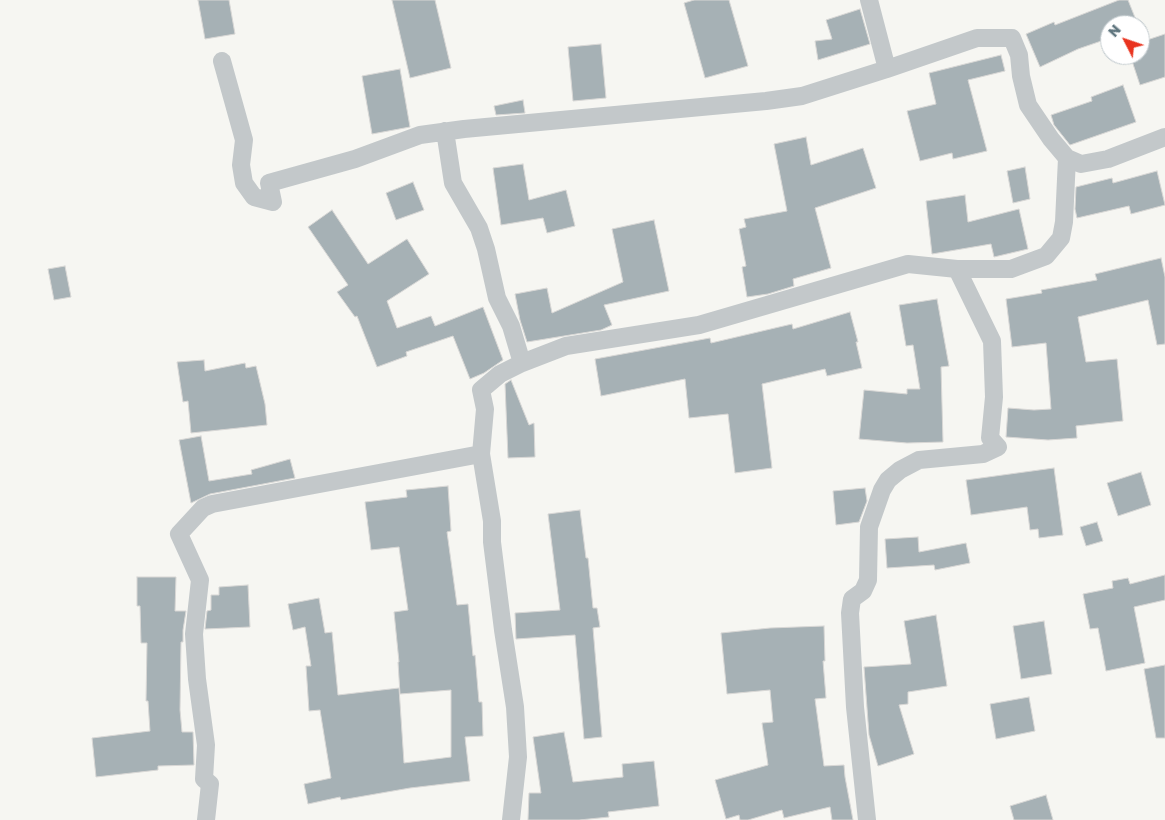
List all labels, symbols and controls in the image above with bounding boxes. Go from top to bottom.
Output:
north arrow [1100,15,1150,65]
text: N [1104,21,1124,40]

